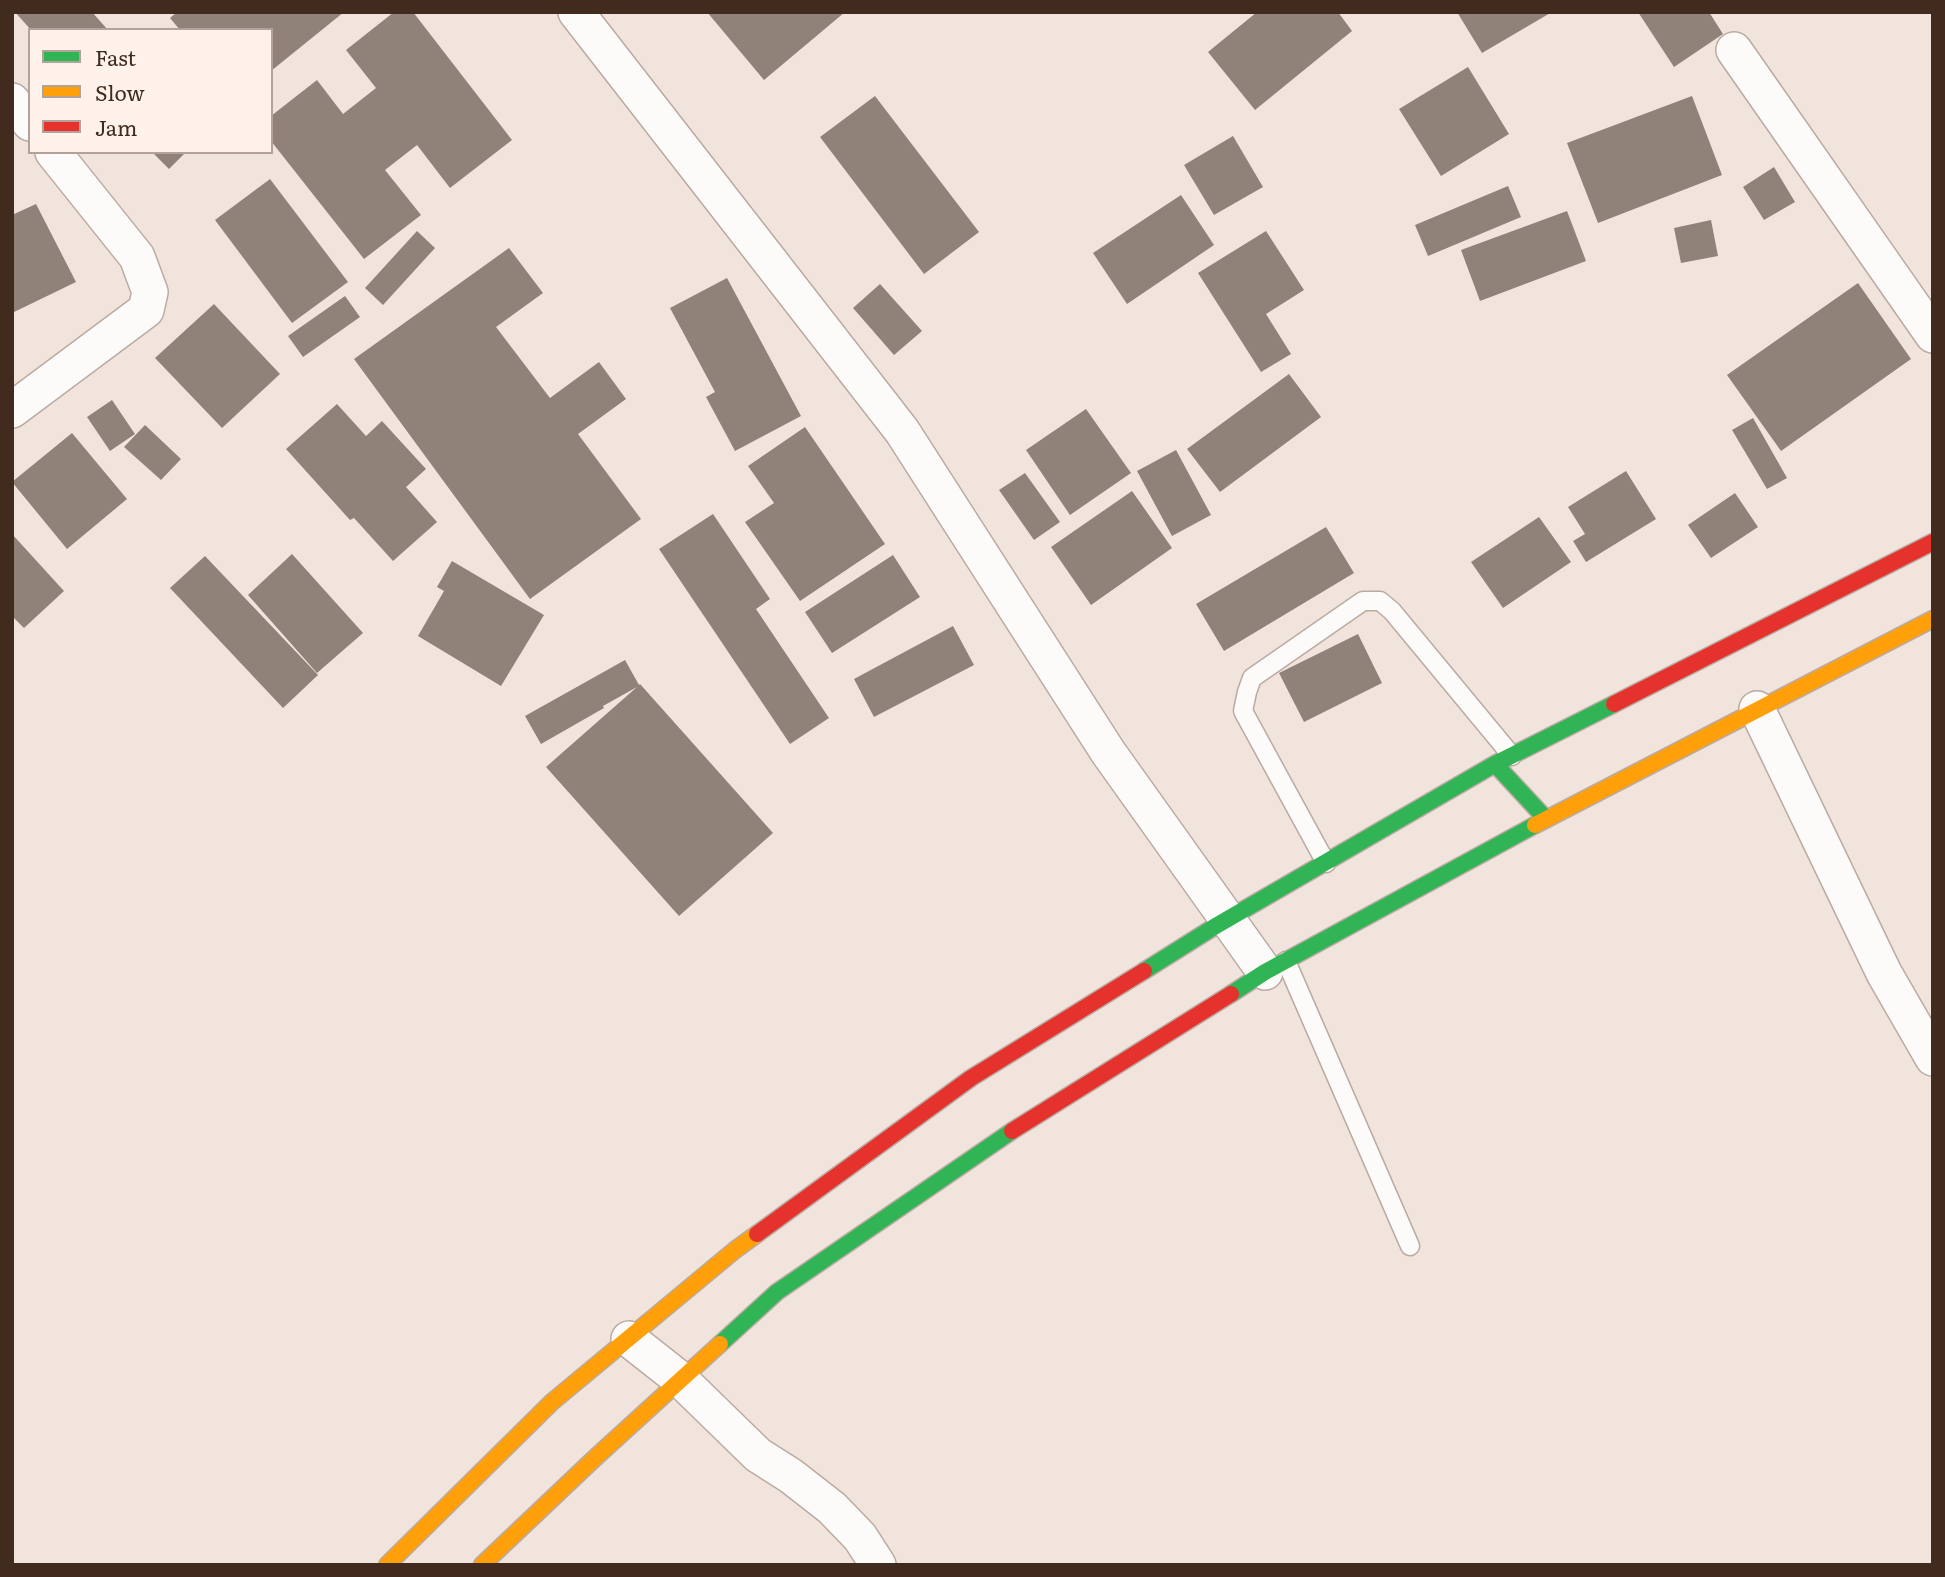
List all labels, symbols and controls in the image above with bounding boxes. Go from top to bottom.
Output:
legend [28,28,273,154]
text: Fast [95,41,136,72]
text: Slow [95,76,145,107]
text: Jam [95,111,137,142]

